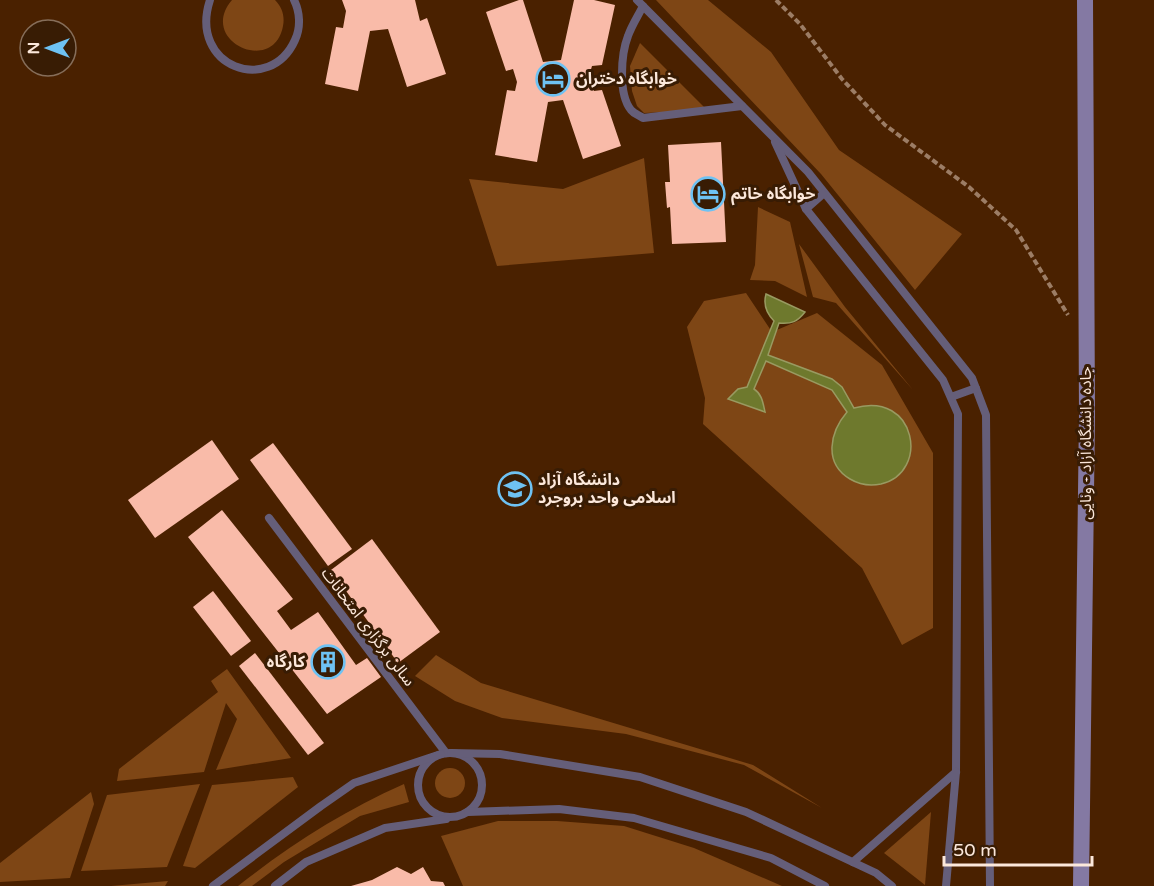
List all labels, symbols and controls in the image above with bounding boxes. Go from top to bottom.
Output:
north arrow [18,18,78,78]
text: N [24,42,44,54]
hotel icon: خوابگاه دختران [535,61,571,97]
place label: خوابگاه دختران [576,69,677,89]
hotel icon: خوابگاه خاتم [690,176,726,212]
place label: خوابگاه خاتم [731,184,815,206]
street label: جاده دانشگاه آزاد - ونایی [1076,366,1096,520]
place label: دانشگاه آزاد اسلامی واحد بروجرد [538,470,676,508]
school or university icon: دانشگاه آزاد اسلامی واحد بروجرد [497,471,533,507]
street label: سالن برگزاری امتحانات [317,564,419,690]
building icon: کارگاه [310,644,346,680]
place label: کارگاه [267,652,306,672]
scale bar [944,829,1092,867]
text: 50 m [953,839,997,861]

